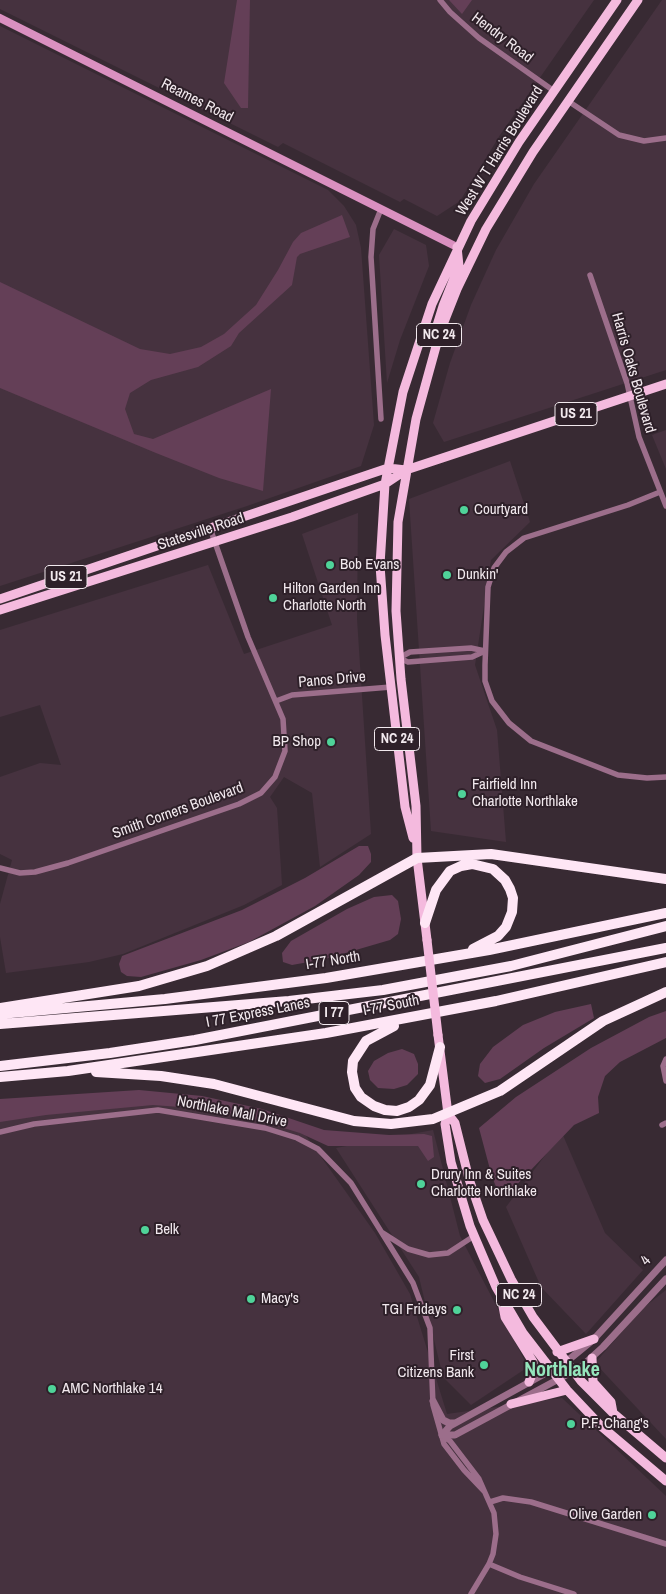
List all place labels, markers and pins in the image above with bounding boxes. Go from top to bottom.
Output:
place label: Courtyard [474,501,528,519]
marker: Courtyard [458,504,470,516]
place label: Bob Evans [340,556,399,574]
marker: Bob Evans [324,559,336,571]
place label: Dunkin' [457,566,498,584]
marker: Dunkin' [441,569,453,581]
place label: Hilton Garden Inn Charlotte North [283,580,380,615]
marker: Hilton Garden Inn Charlotte North [267,592,279,604]
place label: BP Shop [272,733,321,751]
marker: BP Shop [325,736,337,748]
place label: Fairfield Inn Charlotte Northlake [472,776,578,811]
marker: Fairfield Inn Charlotte Northlake [456,788,468,800]
place label: Drury Inn & Suites Charlotte Northlake [431,1166,537,1201]
marker: Drury Inn & Suites Charlotte Northlake [415,1178,427,1190]
place label: Belk [155,1221,179,1239]
marker: Belk [139,1224,151,1236]
place label: Macy's [261,1290,299,1308]
marker: Macy's [245,1293,257,1305]
place label: TGI Fridays [382,1301,447,1319]
marker: TGI Fridays [451,1304,463,1316]
place label: First Citizens Bank [397,1347,474,1382]
marker: First Citizens Bank [478,1359,490,1371]
place label: AMC Northlake 14 [62,1380,162,1398]
marker: AMC Northlake 14 [46,1383,58,1395]
place label: P.F. Chang's [581,1415,649,1433]
marker: P.F. Chang's [565,1418,577,1430]
place label: Olive Garden [569,1506,642,1524]
marker: Olive Garden [646,1509,658,1521]

